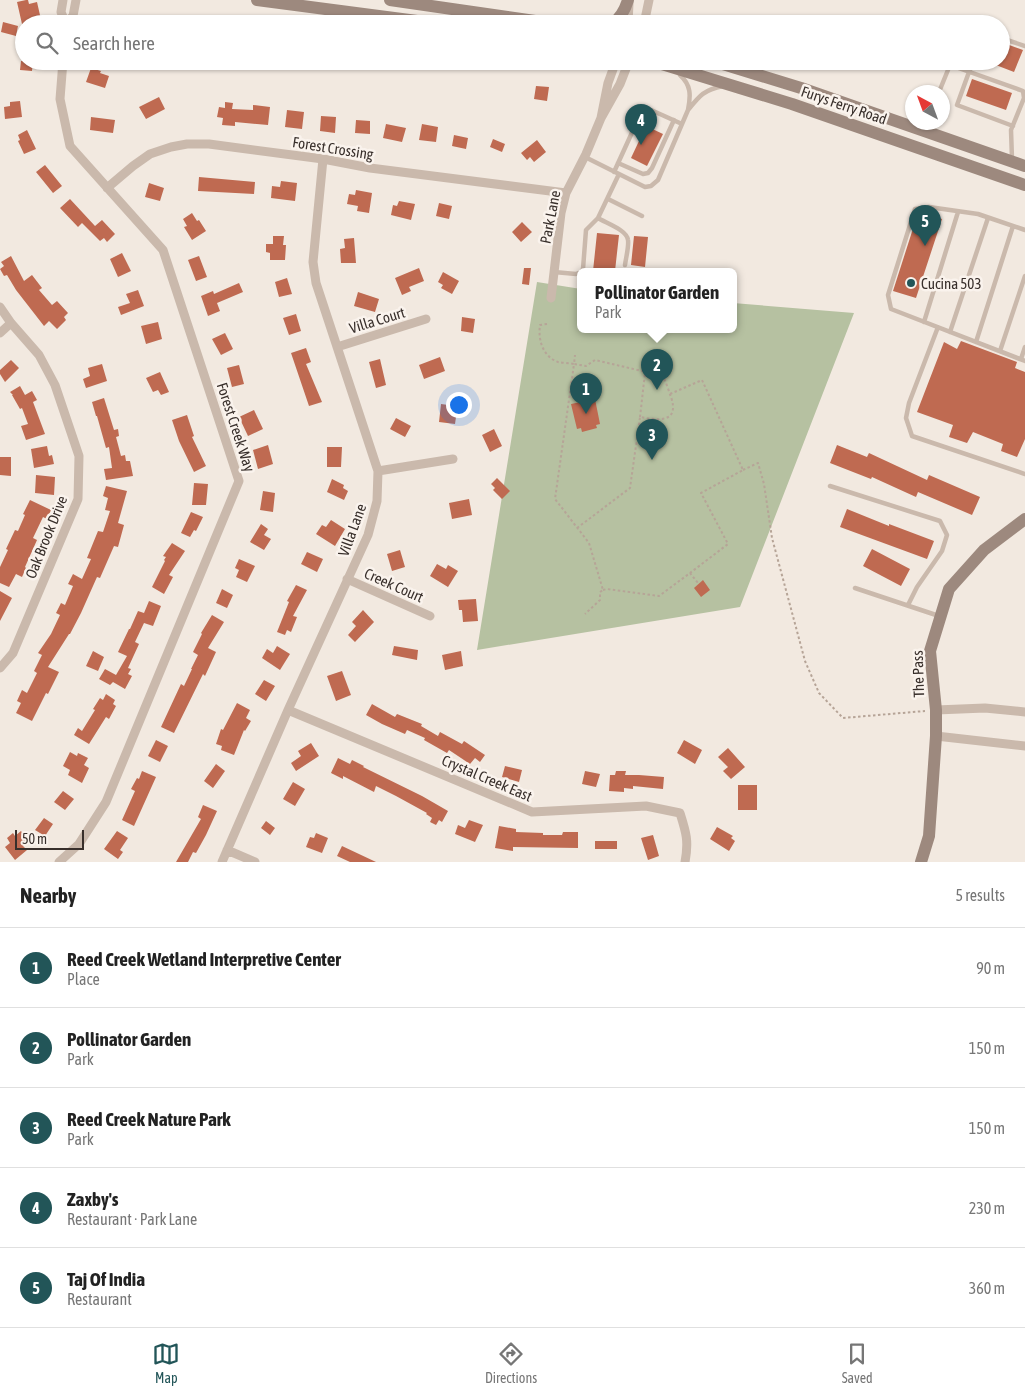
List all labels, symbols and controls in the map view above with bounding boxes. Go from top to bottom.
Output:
search box [15,15,1010,70]
icon: search [33,29,61,57]
text: Search here [73,32,155,54]
street label: Furys Ferry Road [799,82,889,128]
north arrow [905,85,950,130]
pin: 4 [625,104,657,145]
street label: Forest Crossing [291,133,375,163]
street label: Park Lane [537,189,564,245]
pin: 5 [909,205,941,246]
popup [577,268,737,333]
place label: Cucina 503 [921,275,981,292]
marker: Cucina 503 [905,277,917,289]
text: Pollinator Garden [595,281,719,303]
street label: Villa Court [347,303,407,337]
text: Park [595,303,622,321]
pin: 2 [641,349,673,390]
pin: 1 [570,373,602,414]
street label: Forest Creek Way [214,380,258,474]
your location [446,392,472,418]
pin: 3 [636,419,668,460]
street label: Oak Brook Drive [22,493,70,581]
street label: Villa Lane [335,501,369,559]
street label: Creek Court [362,564,426,606]
street label: The Pass [909,650,927,698]
street label: Crystal Creek East [439,751,535,805]
scale bar [15,827,84,850]
text: 50 m [22,831,47,847]
text: Nearby [20,883,76,907]
text: 5 results [955,886,1005,904]
text: Reed Creek Wetland Interpretive Center [67,948,341,970]
text: 1 [32,959,40,977]
text: 90 m [976,959,1005,977]
text: Place [67,970,100,988]
text: Pollinator Garden [67,1028,191,1050]
text: 2 [32,1039,40,1057]
text: 150 m [969,1039,1005,1057]
text: Park [67,1050,94,1068]
text: Reed Creek Nature Park [67,1108,231,1130]
text: 3 [32,1119,40,1137]
text: 150 m [969,1119,1005,1137]
text: Park [67,1130,94,1148]
text: Zaxby's [67,1188,119,1210]
text: 4 [32,1199,40,1217]
text: 230 m [969,1199,1005,1217]
text: Restaurant · Park Lane [67,1210,197,1228]
text: Taj Of India [67,1268,145,1290]
text: 5 [32,1279,40,1297]
text: 360 m [969,1279,1005,1297]
text: Restaurant [67,1290,132,1308]
tab: Map [152,1340,180,1386]
tab: Directions [485,1340,537,1386]
tab: Saved [842,1340,873,1386]

